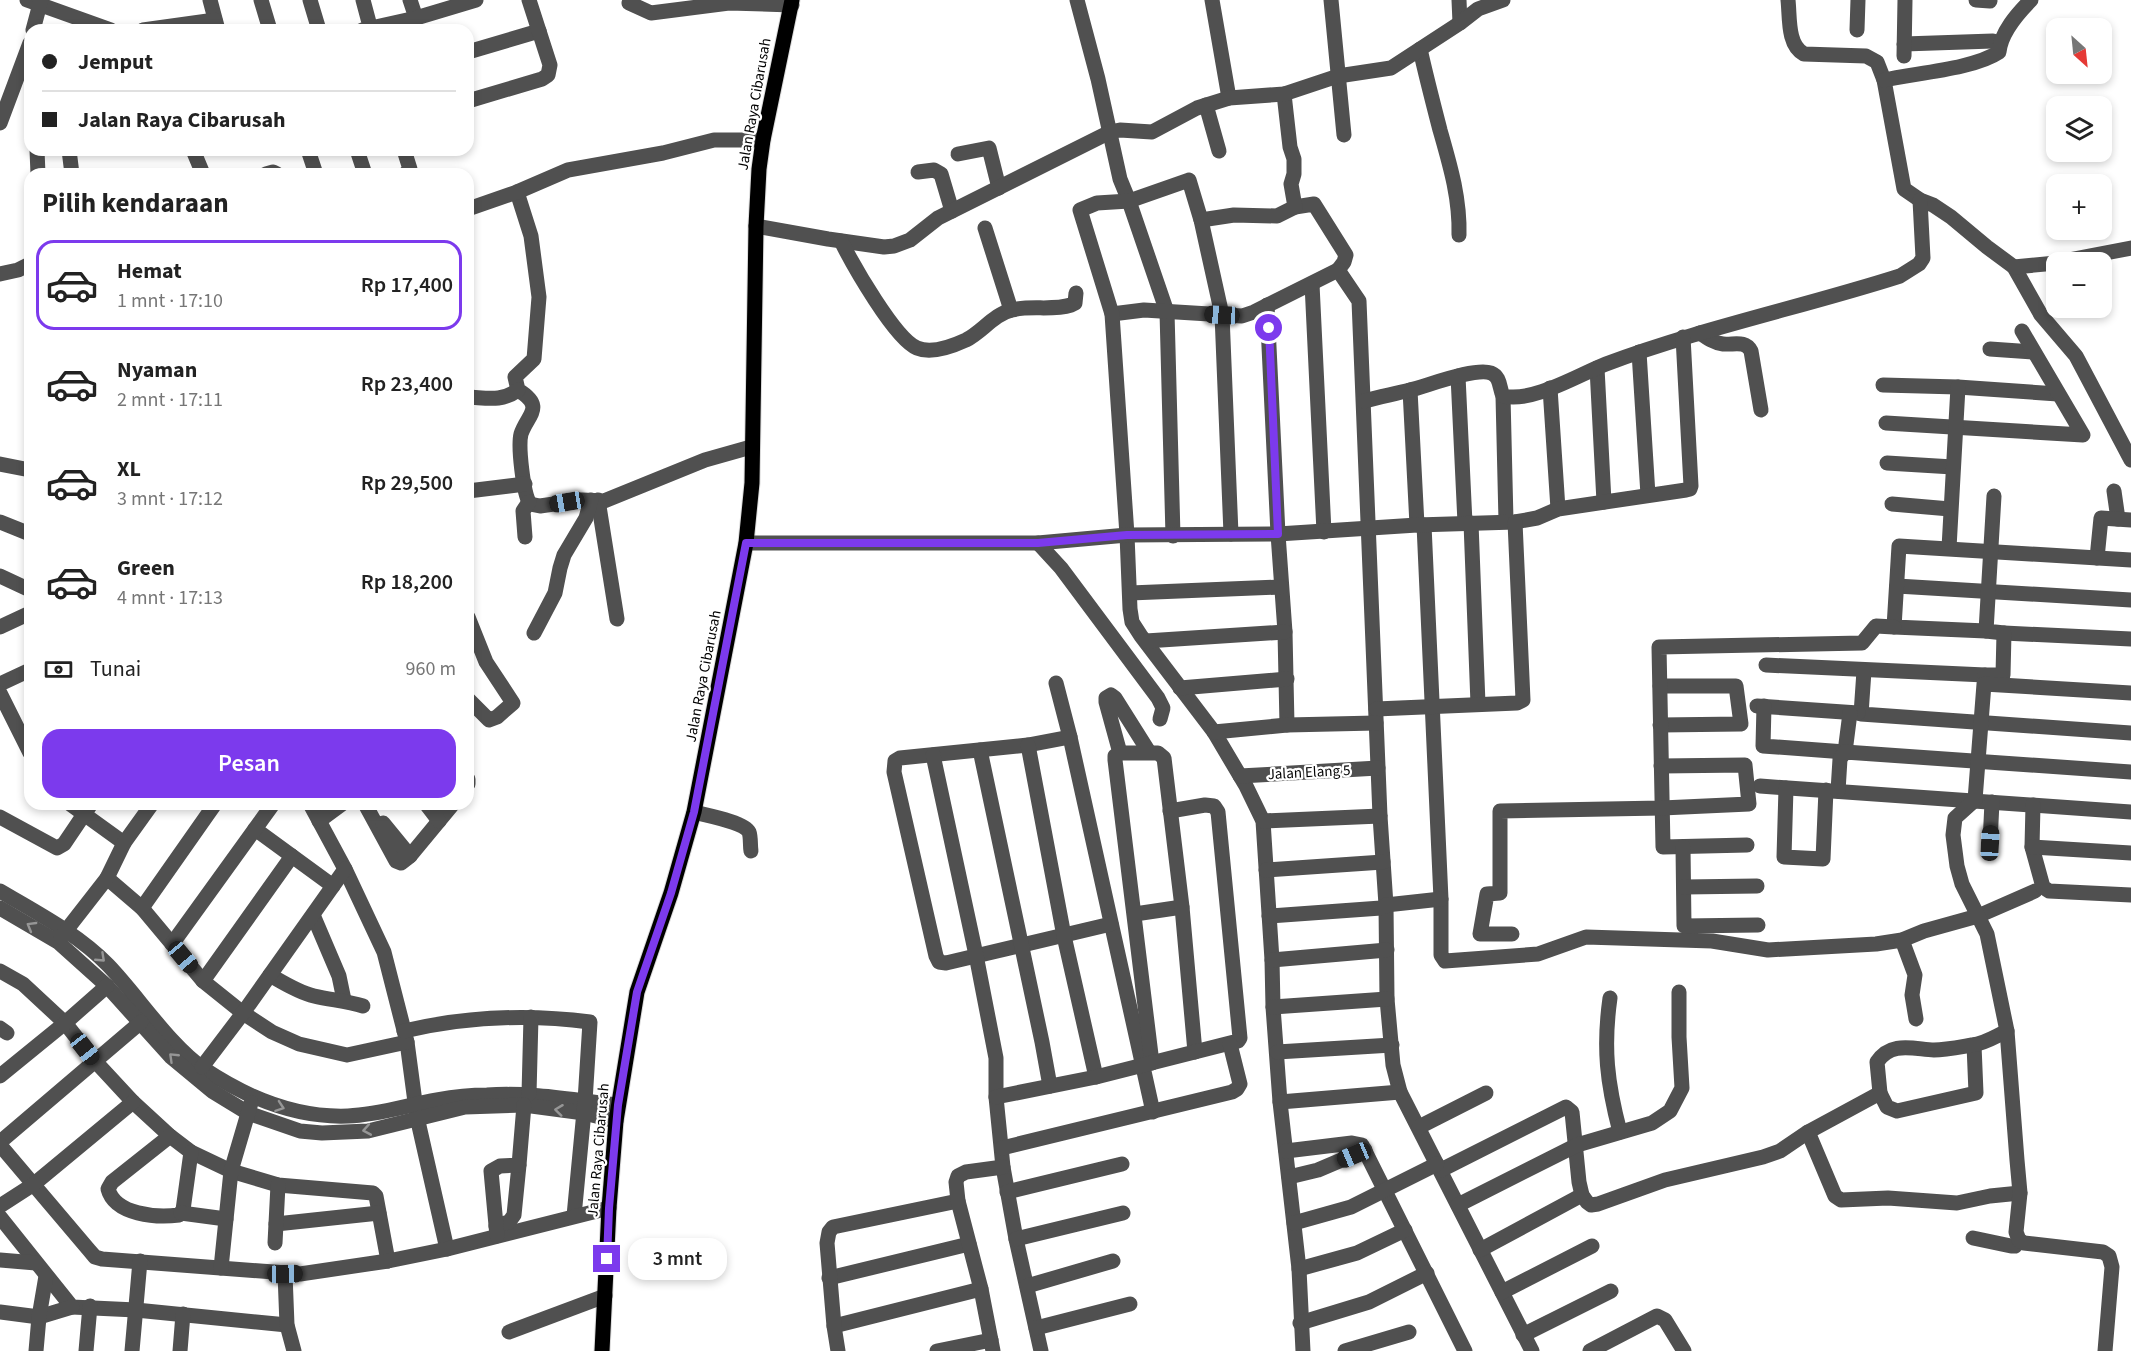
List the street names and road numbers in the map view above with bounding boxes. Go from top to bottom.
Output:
street label: Jalan Raya Cibarusah [733,36,776,172]
street label: Jalan Raya Cibarusah [680,608,727,744]
street label: Jalan Elang 5 [1267,760,1351,785]
street label: Jalan Raya Cibarusah [582,1082,615,1218]

